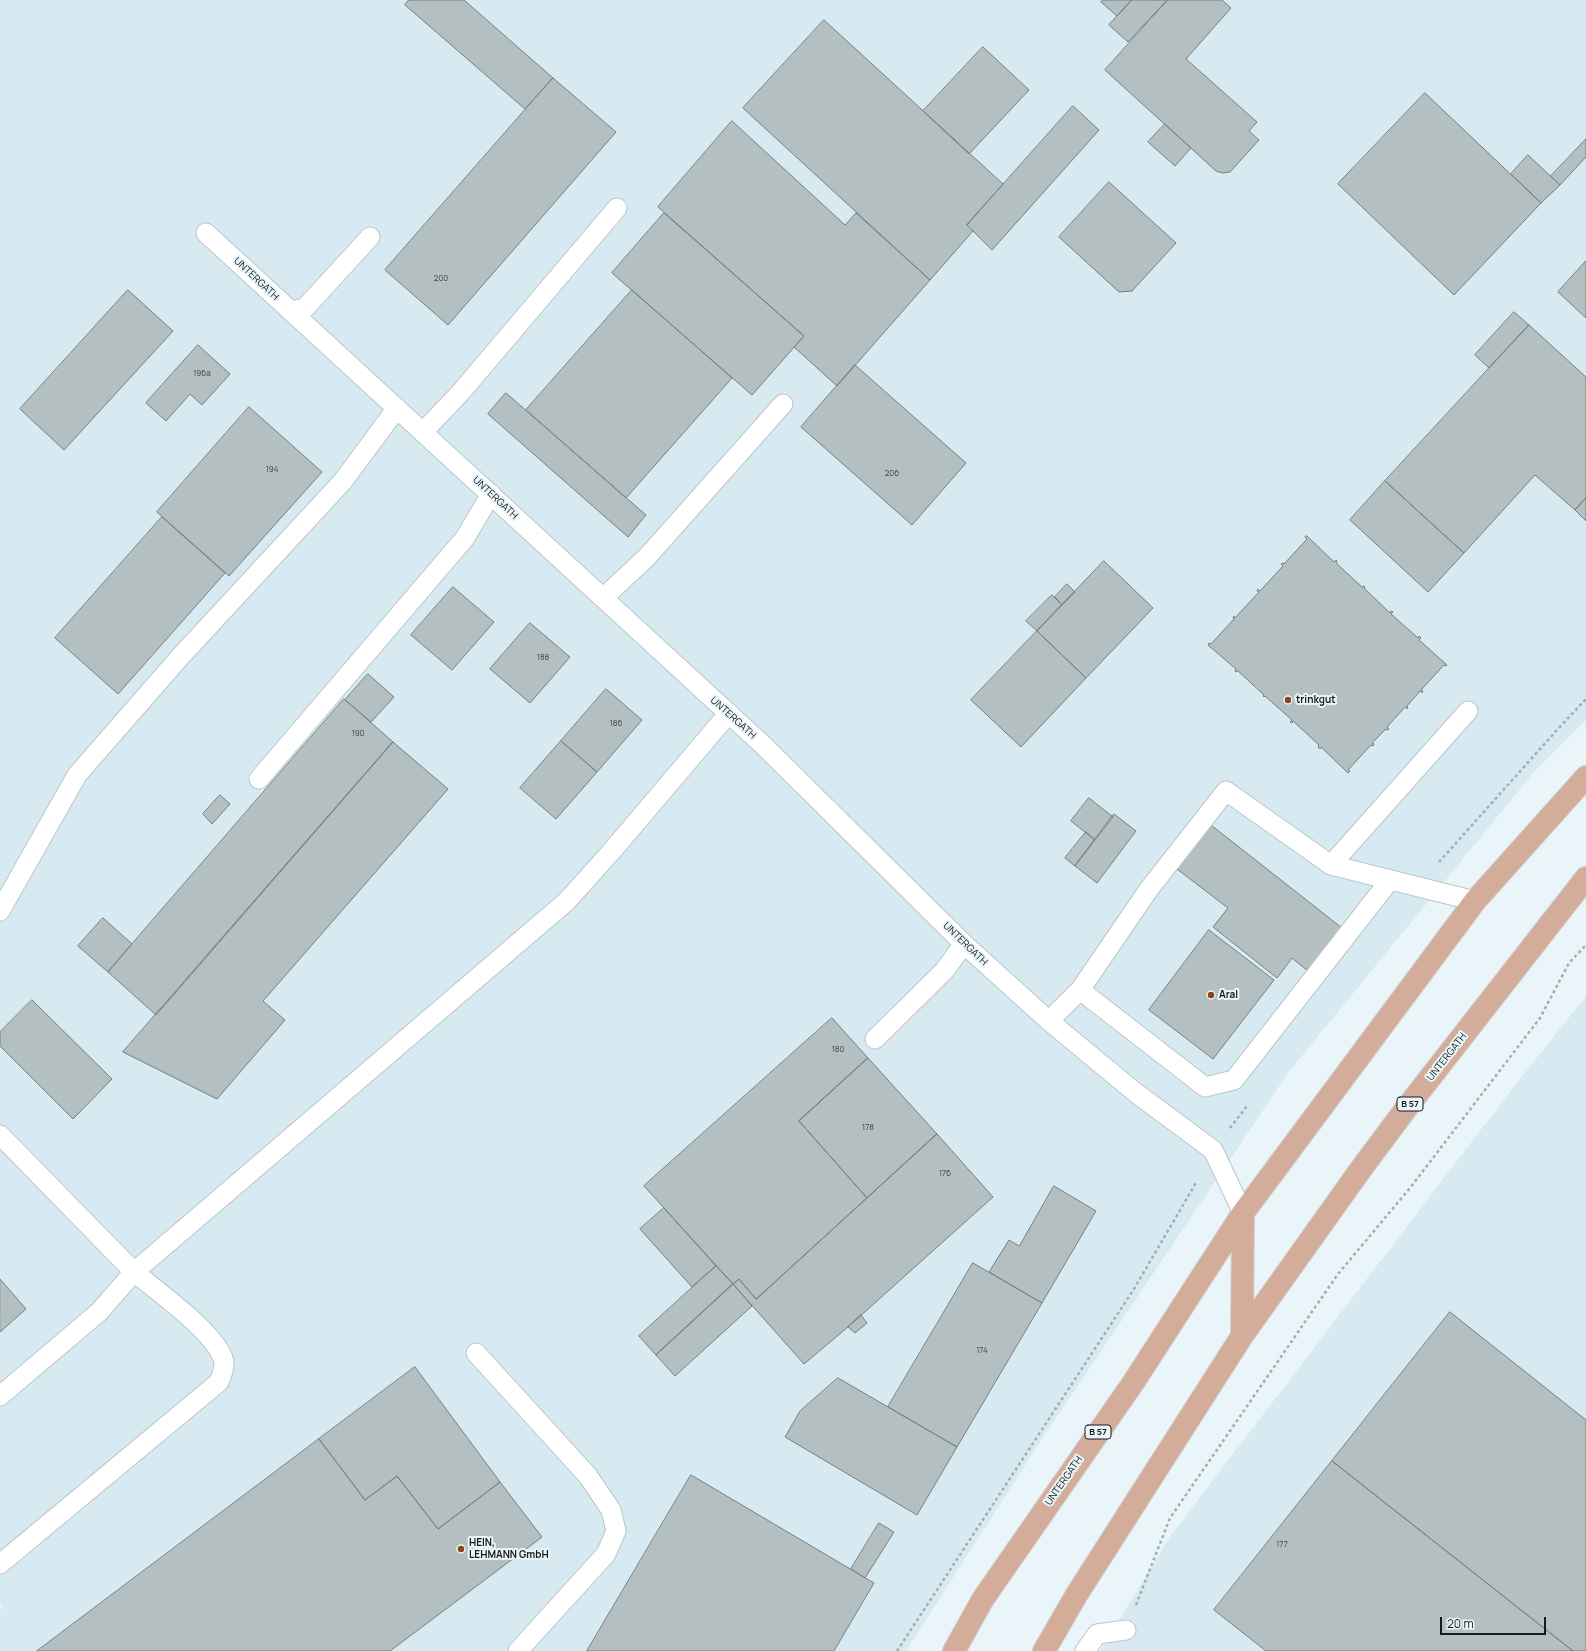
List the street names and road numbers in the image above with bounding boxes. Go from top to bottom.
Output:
street label: UNTERGATH [231,255,281,303]
street label: UNTERGATH [470,474,520,522]
street label: UNTERGATH [708,694,758,742]
street label: UNTERGATH [940,920,990,968]
street label: UNTERGATH [1425,1031,1469,1083]
road number: B 57 [1397,1097,1423,1111]
road number: B 57 [1085,1425,1111,1439]
street label: UNTERGATH [1043,1454,1085,1508]

